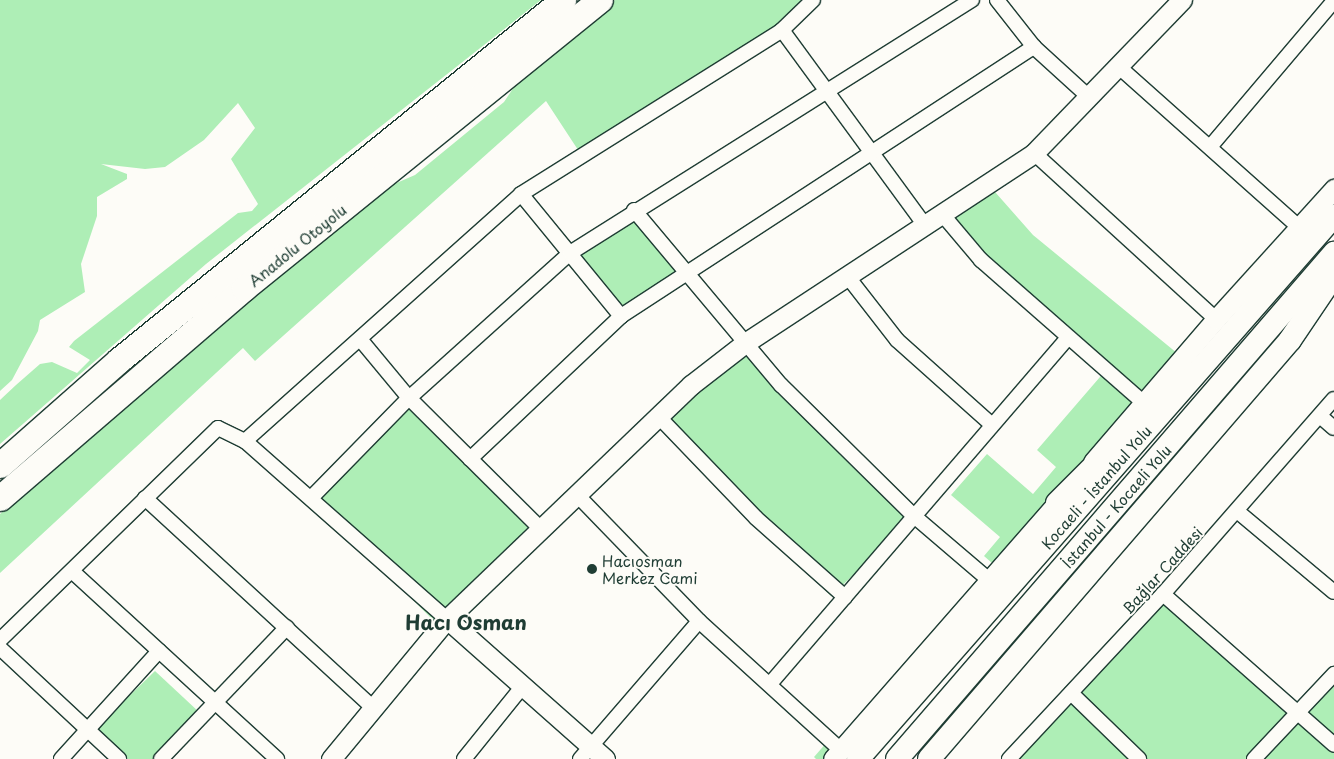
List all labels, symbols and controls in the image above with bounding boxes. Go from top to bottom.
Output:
street label: Anadolu Otoyolu [245,200,349,290]
street label: Kocaeli - İstanbul Yolu [1037,421,1155,553]
street label: İstanbul - Kocaeli Yolu [1057,440,1175,572]
street label: Bağlar Caddesi [1118,523,1206,617]
place label: Hacıosman Merkez Cami [602,551,698,586]
marker: Hacıosman Merkez Cami [586,563,598,575]
district label: Hacı Osman [405,610,527,634]

